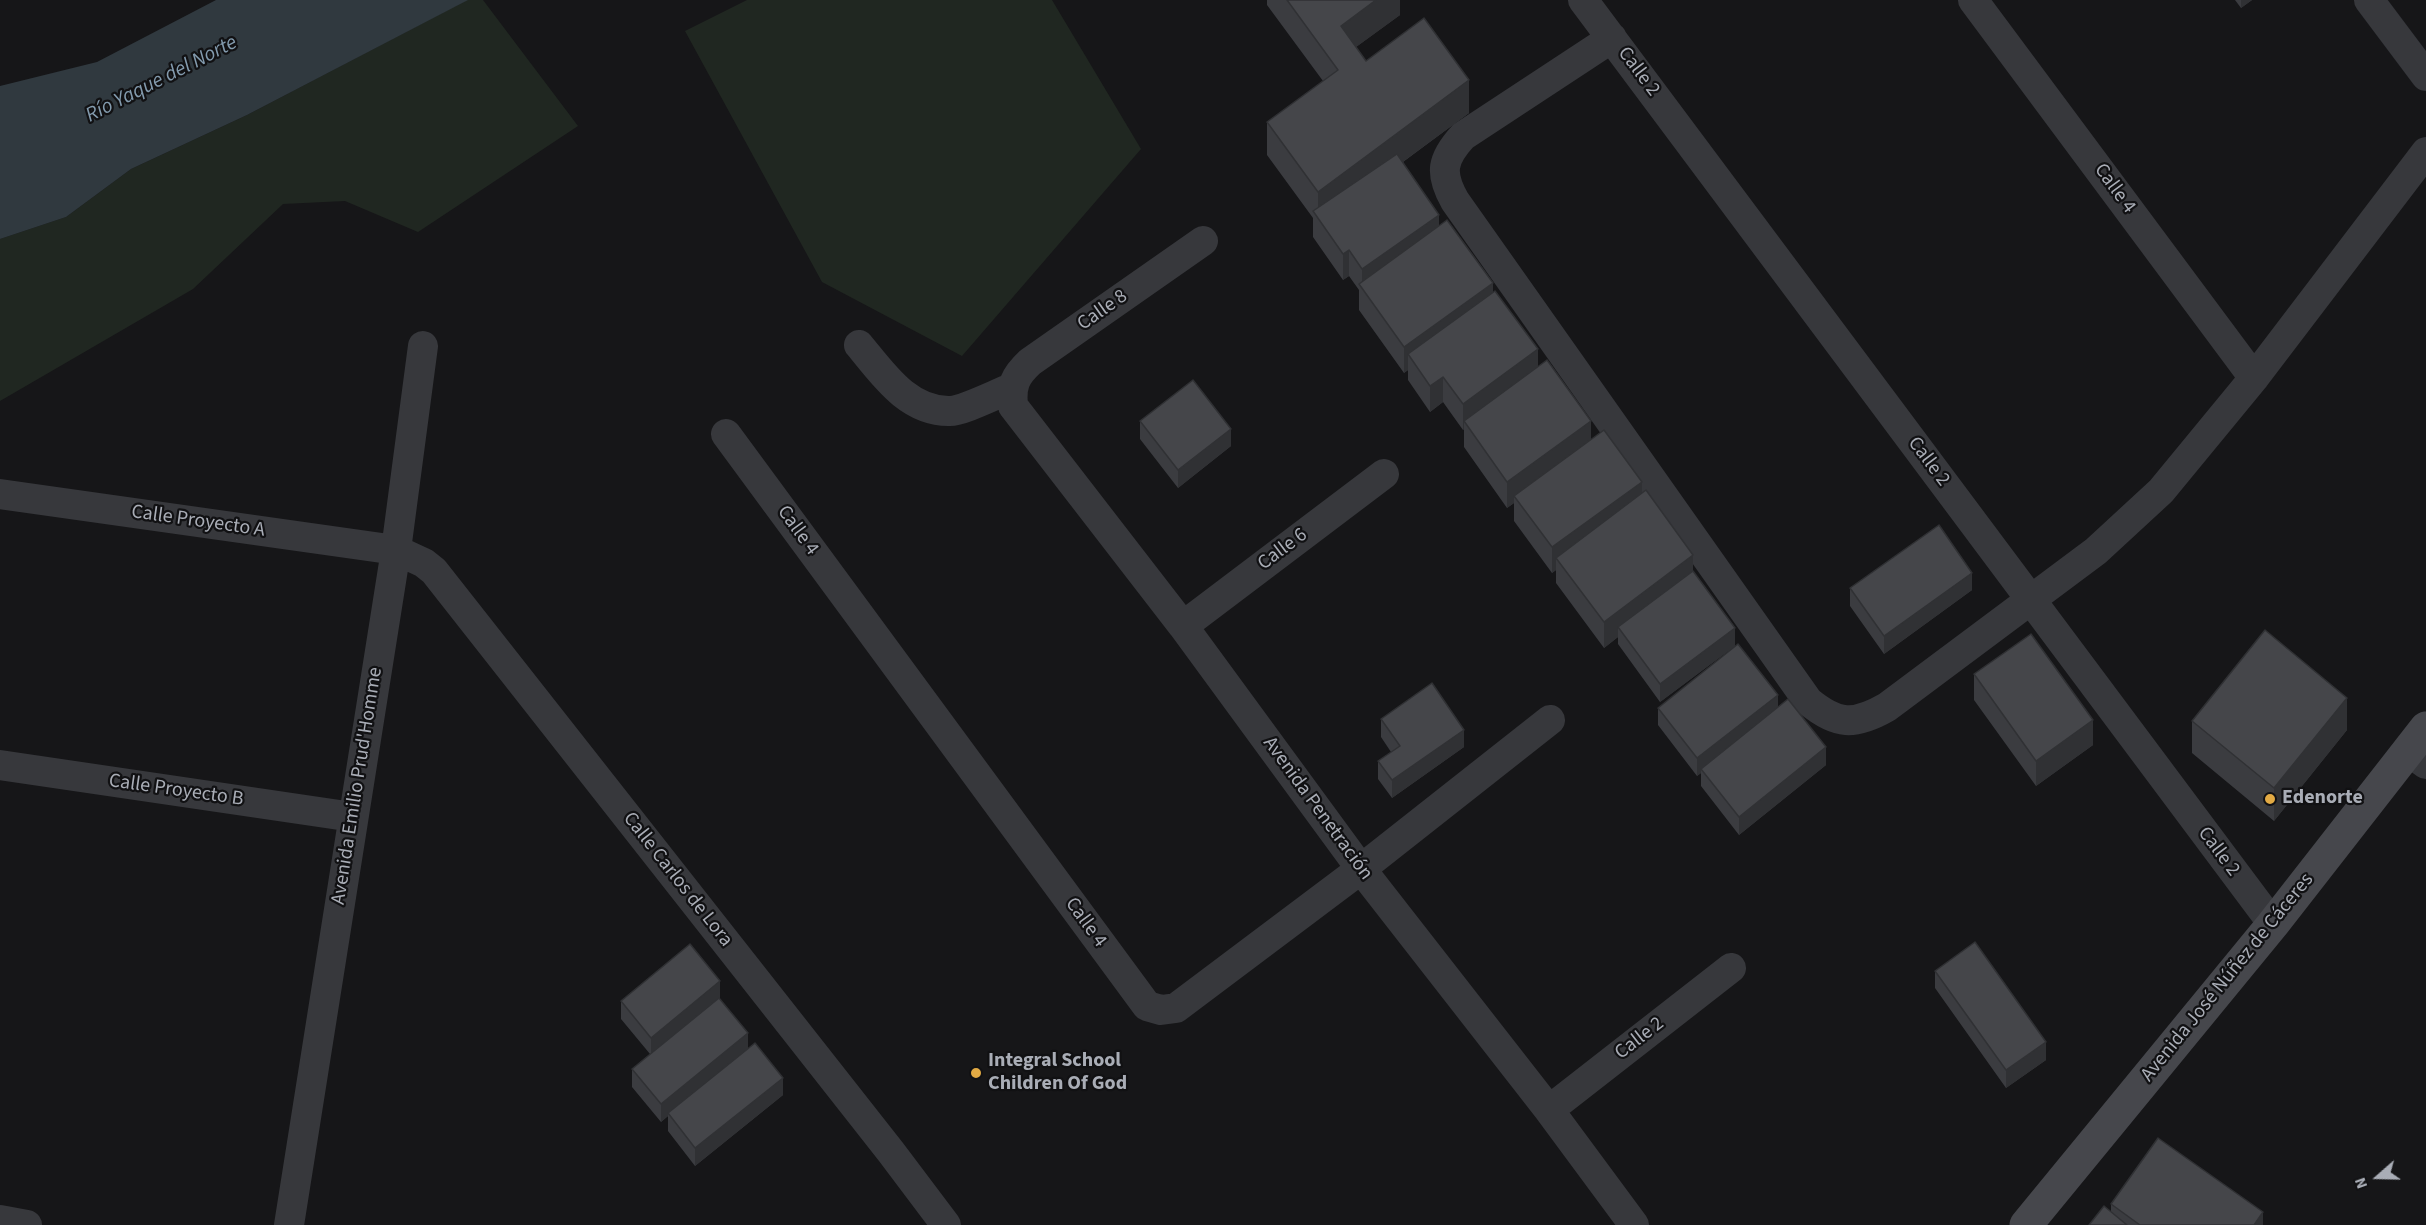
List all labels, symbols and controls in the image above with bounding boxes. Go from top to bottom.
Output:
water label: Río Yaque del Norte [82,31,242,129]
street label: Calle 2 [1612,43,1664,101]
street label: Calle 4 [2088,159,2140,219]
street label: Calle 8 [1073,285,1133,337]
street label: Calle 2 [1902,433,1954,491]
street label: Calle Proyecto A [130,501,266,543]
street label: Calle 4 [771,501,823,561]
street label: Calle 6 [1254,524,1312,576]
street label: Avenida Emilio Prud'Homme [327,666,389,906]
street label: Avenida Penetración [1257,733,1377,885]
street label: Calle Proyecto B [107,770,245,812]
place label: Edenorte [2282,787,2363,811]
marker: Edenorte [2263,792,2277,806]
street label: Calle Carlos de Lora [617,808,737,952]
street label: Calle 2 [2192,823,2244,881]
street label: Avenida José Núñez de Cáceres [2137,869,2319,1087]
street label: Calle 4 [1059,893,1111,953]
street label: Calle 2 [1611,1012,1669,1066]
place label: Integral School Children Of God [988,1050,1127,1097]
marker: Integral School Children Of God [969,1066,983,1080]
north arrow [2348,1147,2408,1207]
text: N [2349,1174,2373,1192]

